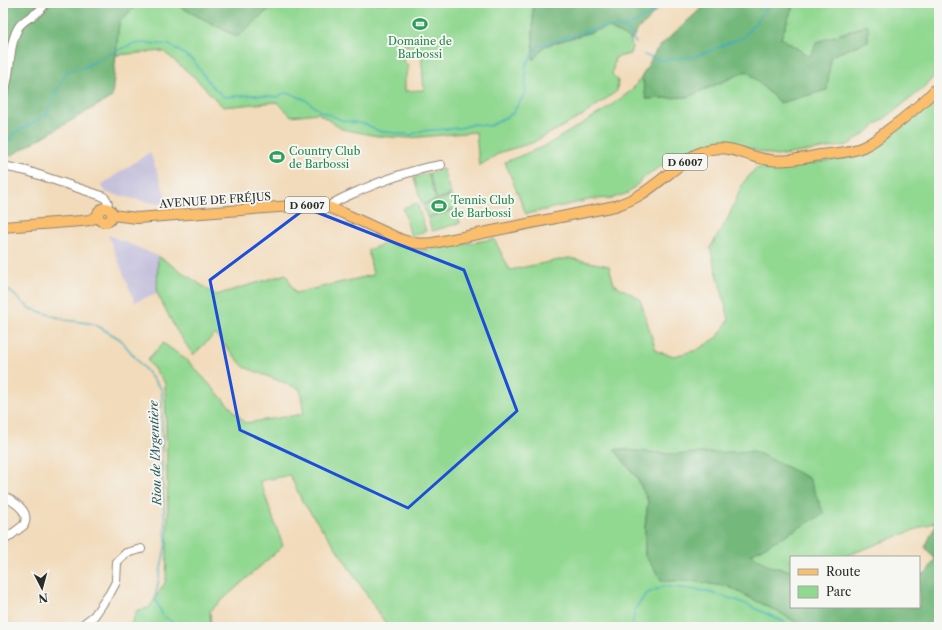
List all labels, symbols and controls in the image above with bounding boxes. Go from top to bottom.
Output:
sports icon: Domaine de Barbossi [411,15,429,33]
place label: Domaine de Barbossi [388,34,452,61]
place label: Country Club de Barbossi [289,144,361,171]
sports icon: Country Club de Barbossi [268,148,286,166]
road number: D 6007 [663,154,707,170]
street label: AVENUE DE FRÉJUS [158,189,271,211]
place label: Tennis Club de Barbossi [451,193,515,220]
road number: D 6007 [285,197,329,213]
sports icon: Tennis Club de Barbossi [430,197,448,215]
water label: Riou de l'Argentière [146,399,164,507]
legend [790,556,920,608]
text: Route [826,564,861,579]
north arrow [22,568,62,608]
text: Parc [826,584,851,599]
text: N [37,590,49,605]

